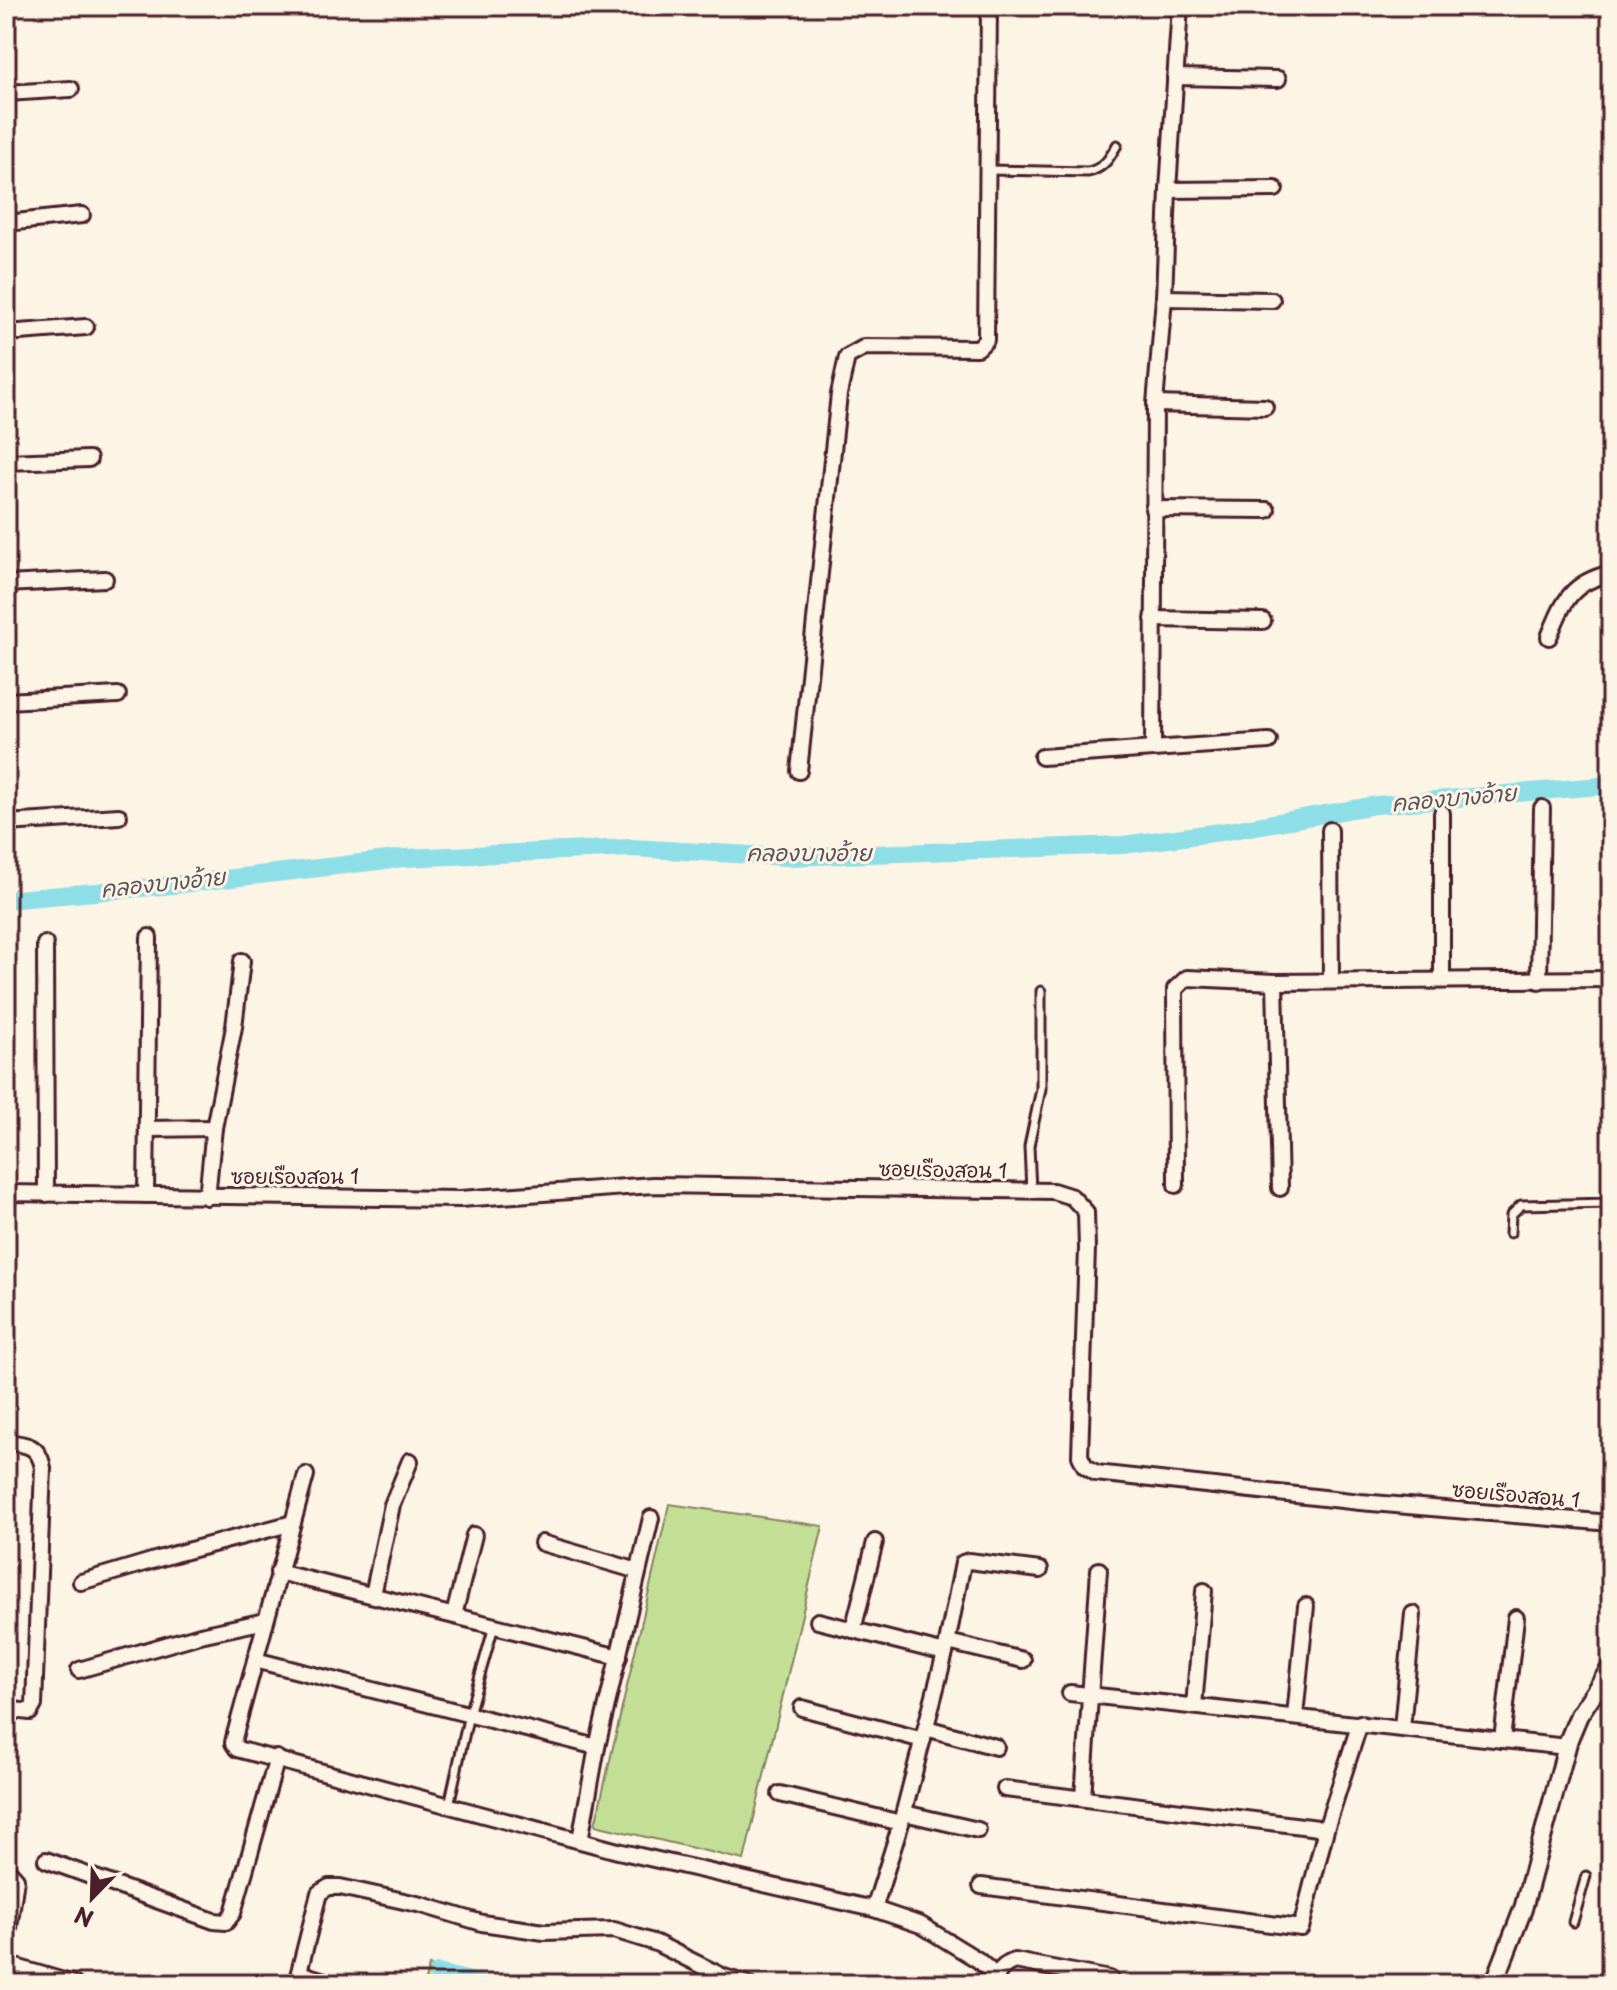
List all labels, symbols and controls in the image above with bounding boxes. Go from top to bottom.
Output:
water label: คลองบางอ้าย [1390,774,1519,818]
water label: คลองบางอ้าย [746,835,873,868]
water label: คลองบางอ้าย [99,858,228,904]
street label: ซอยเรืองสอน 1 [878,1153,1008,1185]
street label: ซอยเรืองสอน 1 [231,1161,359,1191]
street label: ซอยเรืองสอน 1 [1451,1473,1581,1515]
north arrow [52,1858,132,1938]
text: N [69,1899,98,1936]

